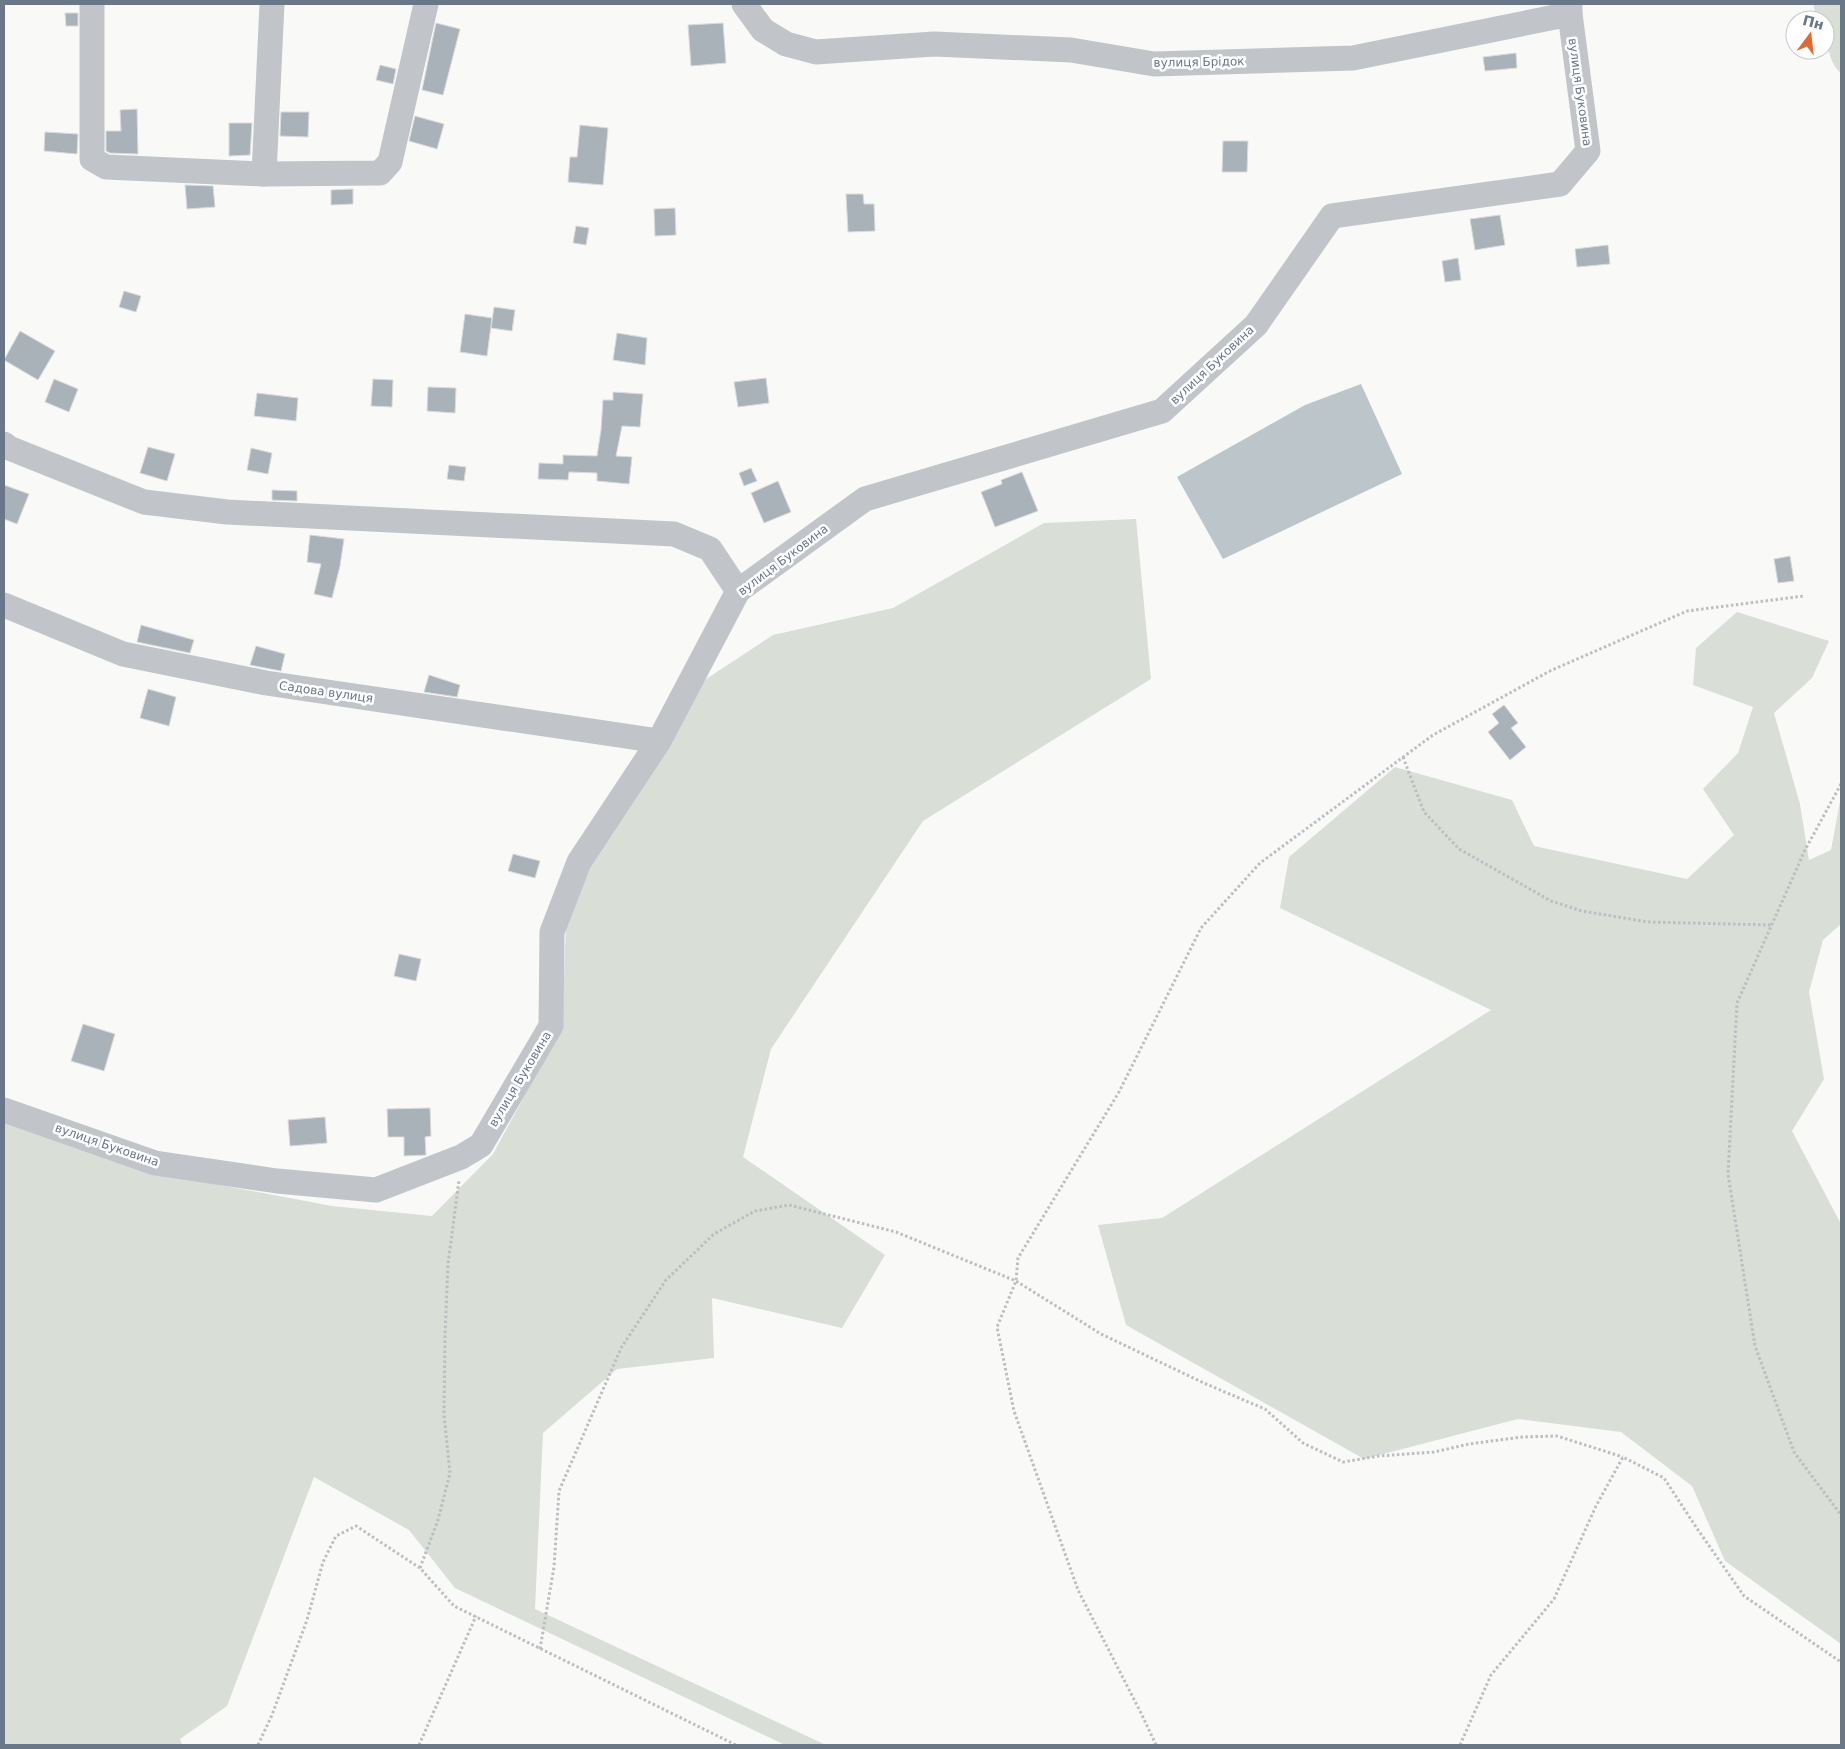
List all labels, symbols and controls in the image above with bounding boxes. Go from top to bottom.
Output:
north arrow [1785,10,1835,60]
text: Пн [1801,12,1826,33]
street label: вулиця Буковина [1565,37,1595,147]
street label: вулиця Брідок [1153,54,1245,70]
street label: вулиця Буковина [1167,323,1257,407]
street label: вулиця Буковина [735,522,831,598]
street label: Садова вулиця [278,678,374,706]
street label: вулиця Буковина [486,1029,554,1129]
street label: вулиця Буковина [53,1121,161,1169]

